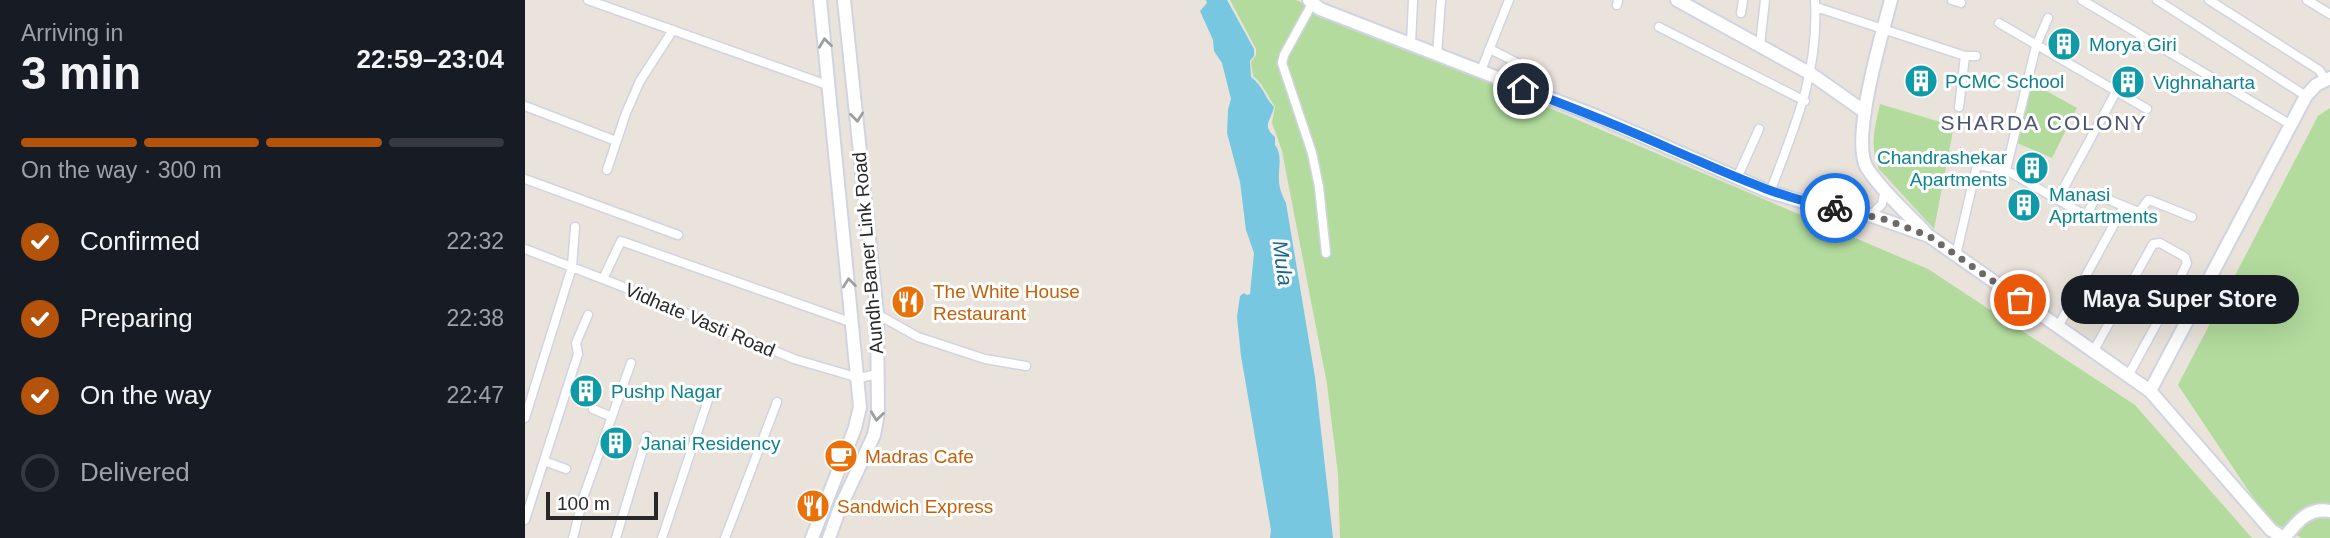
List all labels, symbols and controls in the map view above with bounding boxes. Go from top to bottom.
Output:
text: Arriving in [21,20,123,46]
building icon: Morya Giri [2045,25,2083,63]
place label: Morya Giri [2089,34,2177,55]
one-way arrow [817,37,832,49]
text: 22:59–23:04 [357,44,504,74]
text: 3 min [21,47,141,99]
pin [1493,59,1553,119]
building icon: PCMC School [1902,62,1940,100]
building icon: Vighnaharta [2109,63,2147,101]
icon: home [1504,70,1542,108]
place label: PCMC School [1945,71,2064,92]
place label: Vighnaharta [2153,72,2256,93]
one-way arrow [849,111,864,122]
district label: SHARDA COLONY [1941,111,2147,134]
place label: Chandrashekar Apartments [1877,147,2008,190]
building icon: Chandrashekar Apartments [2013,149,2051,187]
street label: Aundh-Baner Link Road [849,151,887,355]
text: On the way · 300 m [21,157,222,183]
courier [1800,173,1870,243]
place label: Manasi Aprtartments [2049,184,2158,227]
building icon: Manasi Aprtartments [2005,186,2043,224]
icon: bike [1816,189,1854,227]
icon: check [21,223,59,261]
text: Confirmed [80,226,200,256]
text: 22:32 [446,228,504,254]
water label: Mula [1268,239,1298,287]
pin [1990,270,2050,330]
callout: Maya Super Store [2062,276,2300,324]
one-way arrow [842,277,857,288]
street label: Vidhate Vasti Road [622,279,778,361]
place label: The White House Restaurant [933,281,1080,324]
icon: bag [2001,281,2039,319]
restaurant icon: The White House Restaurant [889,283,927,321]
text: Maya Super Store [2083,286,2277,312]
icon: check [21,300,59,338]
text: Preparing [80,303,193,333]
text: 22:38 [446,305,504,331]
building icon: Pushp Nagar [567,372,605,410]
icon: check [21,377,59,415]
text: On the way [80,380,212,410]
place label: Pushp Nagar [611,381,723,402]
text: 22:47 [446,382,504,408]
one-way arrow [869,410,884,422]
building icon: Janai Residency [597,424,635,462]
place label: Janai Residency [641,433,781,454]
cafe icon: Madras Cafe [822,437,860,475]
place label: Madras Cafe [865,446,974,467]
text: Delivered [80,457,190,487]
restaurant icon: Sandwich Express [794,487,832,525]
scale bar [546,489,658,521]
text: 100 m [557,493,610,514]
place label: Sandwich Express [837,496,993,517]

